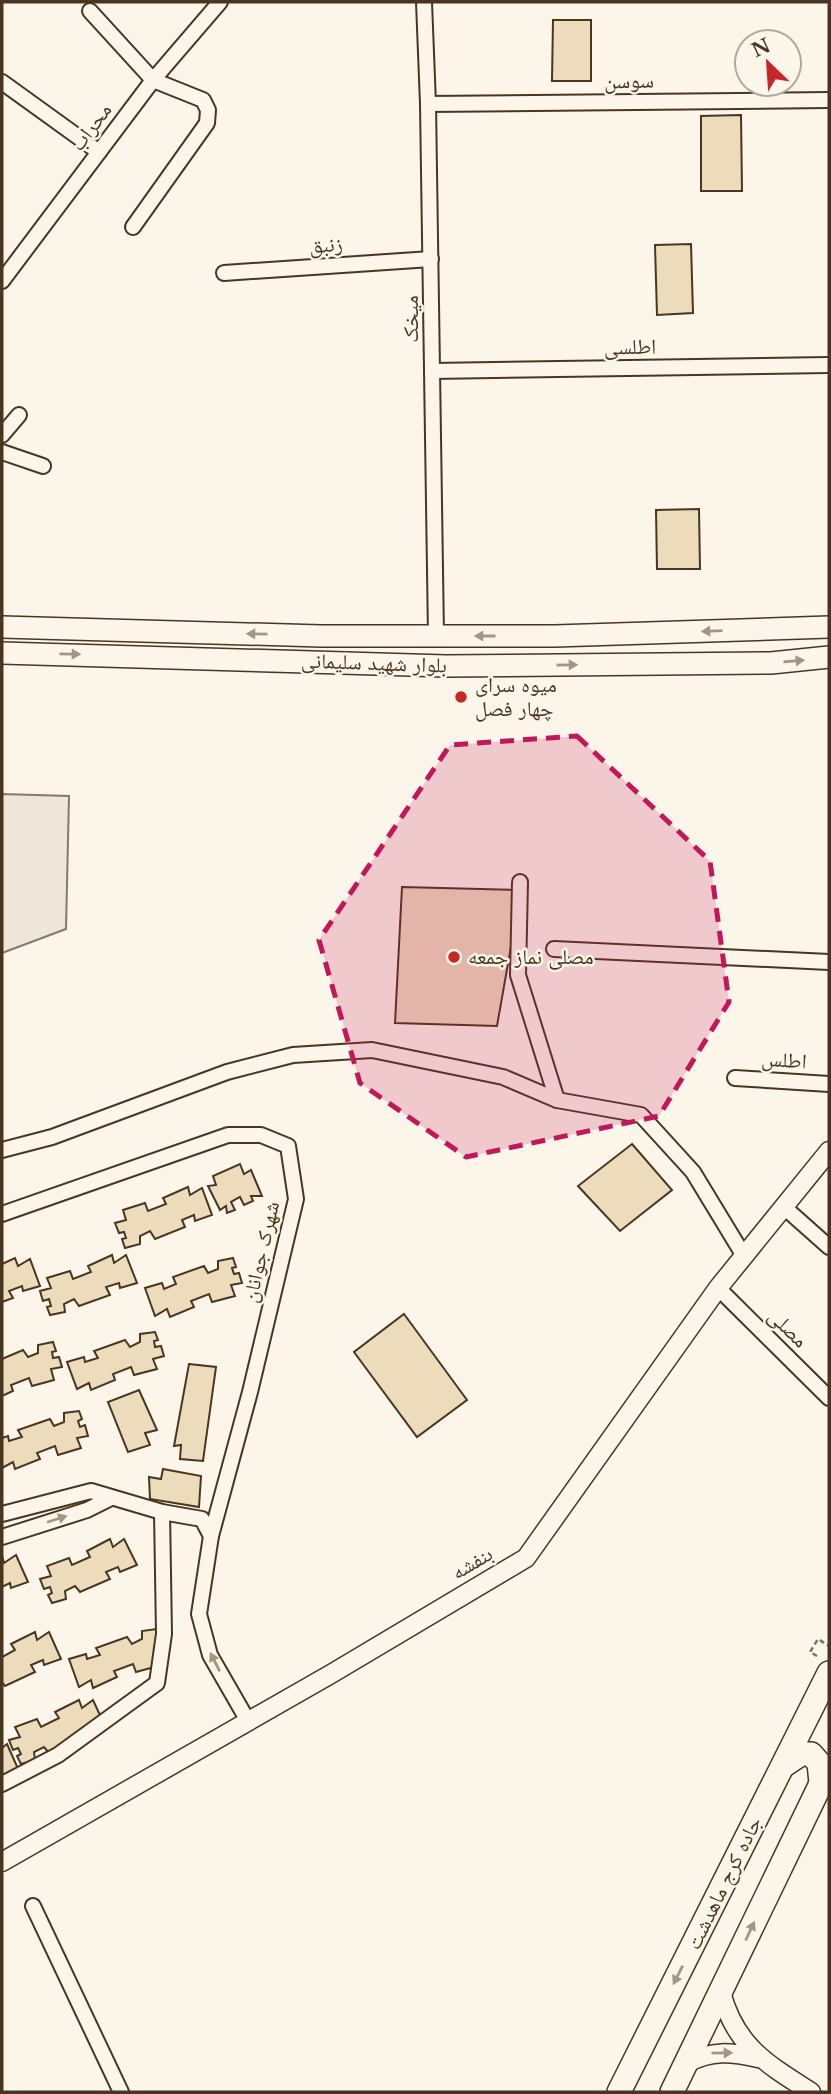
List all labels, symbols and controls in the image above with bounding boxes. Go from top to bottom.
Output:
north arrow [733,28,803,98]
text: N [748,34,774,62]
street label: سوسن [604,68,654,94]
street label: محراب [65,98,117,156]
street label: زنبق [308,231,344,259]
street label: میخک [398,295,424,343]
street label: اطلسی [604,334,656,360]
one-way arrow [701,625,723,636]
one-way arrow [246,628,268,640]
one-way arrow [473,630,495,642]
street label: بلوار شهید سلیمانی [301,647,447,679]
one-way arrow [59,648,81,659]
one-way arrow [783,655,805,666]
one-way arrow [556,659,578,670]
place label: میوه سرای چهار فصل [475,672,557,722]
marker: میوه سرای چهار فصل [453,689,469,705]
place label: مصلی نماز جمعه [468,944,594,970]
marker: مصلی نماز جمعه [446,949,462,965]
street label: اطلس [760,1045,808,1075]
street label: شهرک جوانان [237,1199,285,1305]
street label: مصلی [763,1303,813,1353]
one-way arrow [47,1514,68,1524]
street label: بنفشه [447,1541,497,1585]
one-way arrow [209,1651,221,1671]
street label: جاده کرج ماهدشت [681,1812,767,1954]
one-way arrow [745,1920,756,1941]
one-way arrow [673,1965,684,1985]
one-way arrow [711,2047,733,2059]

